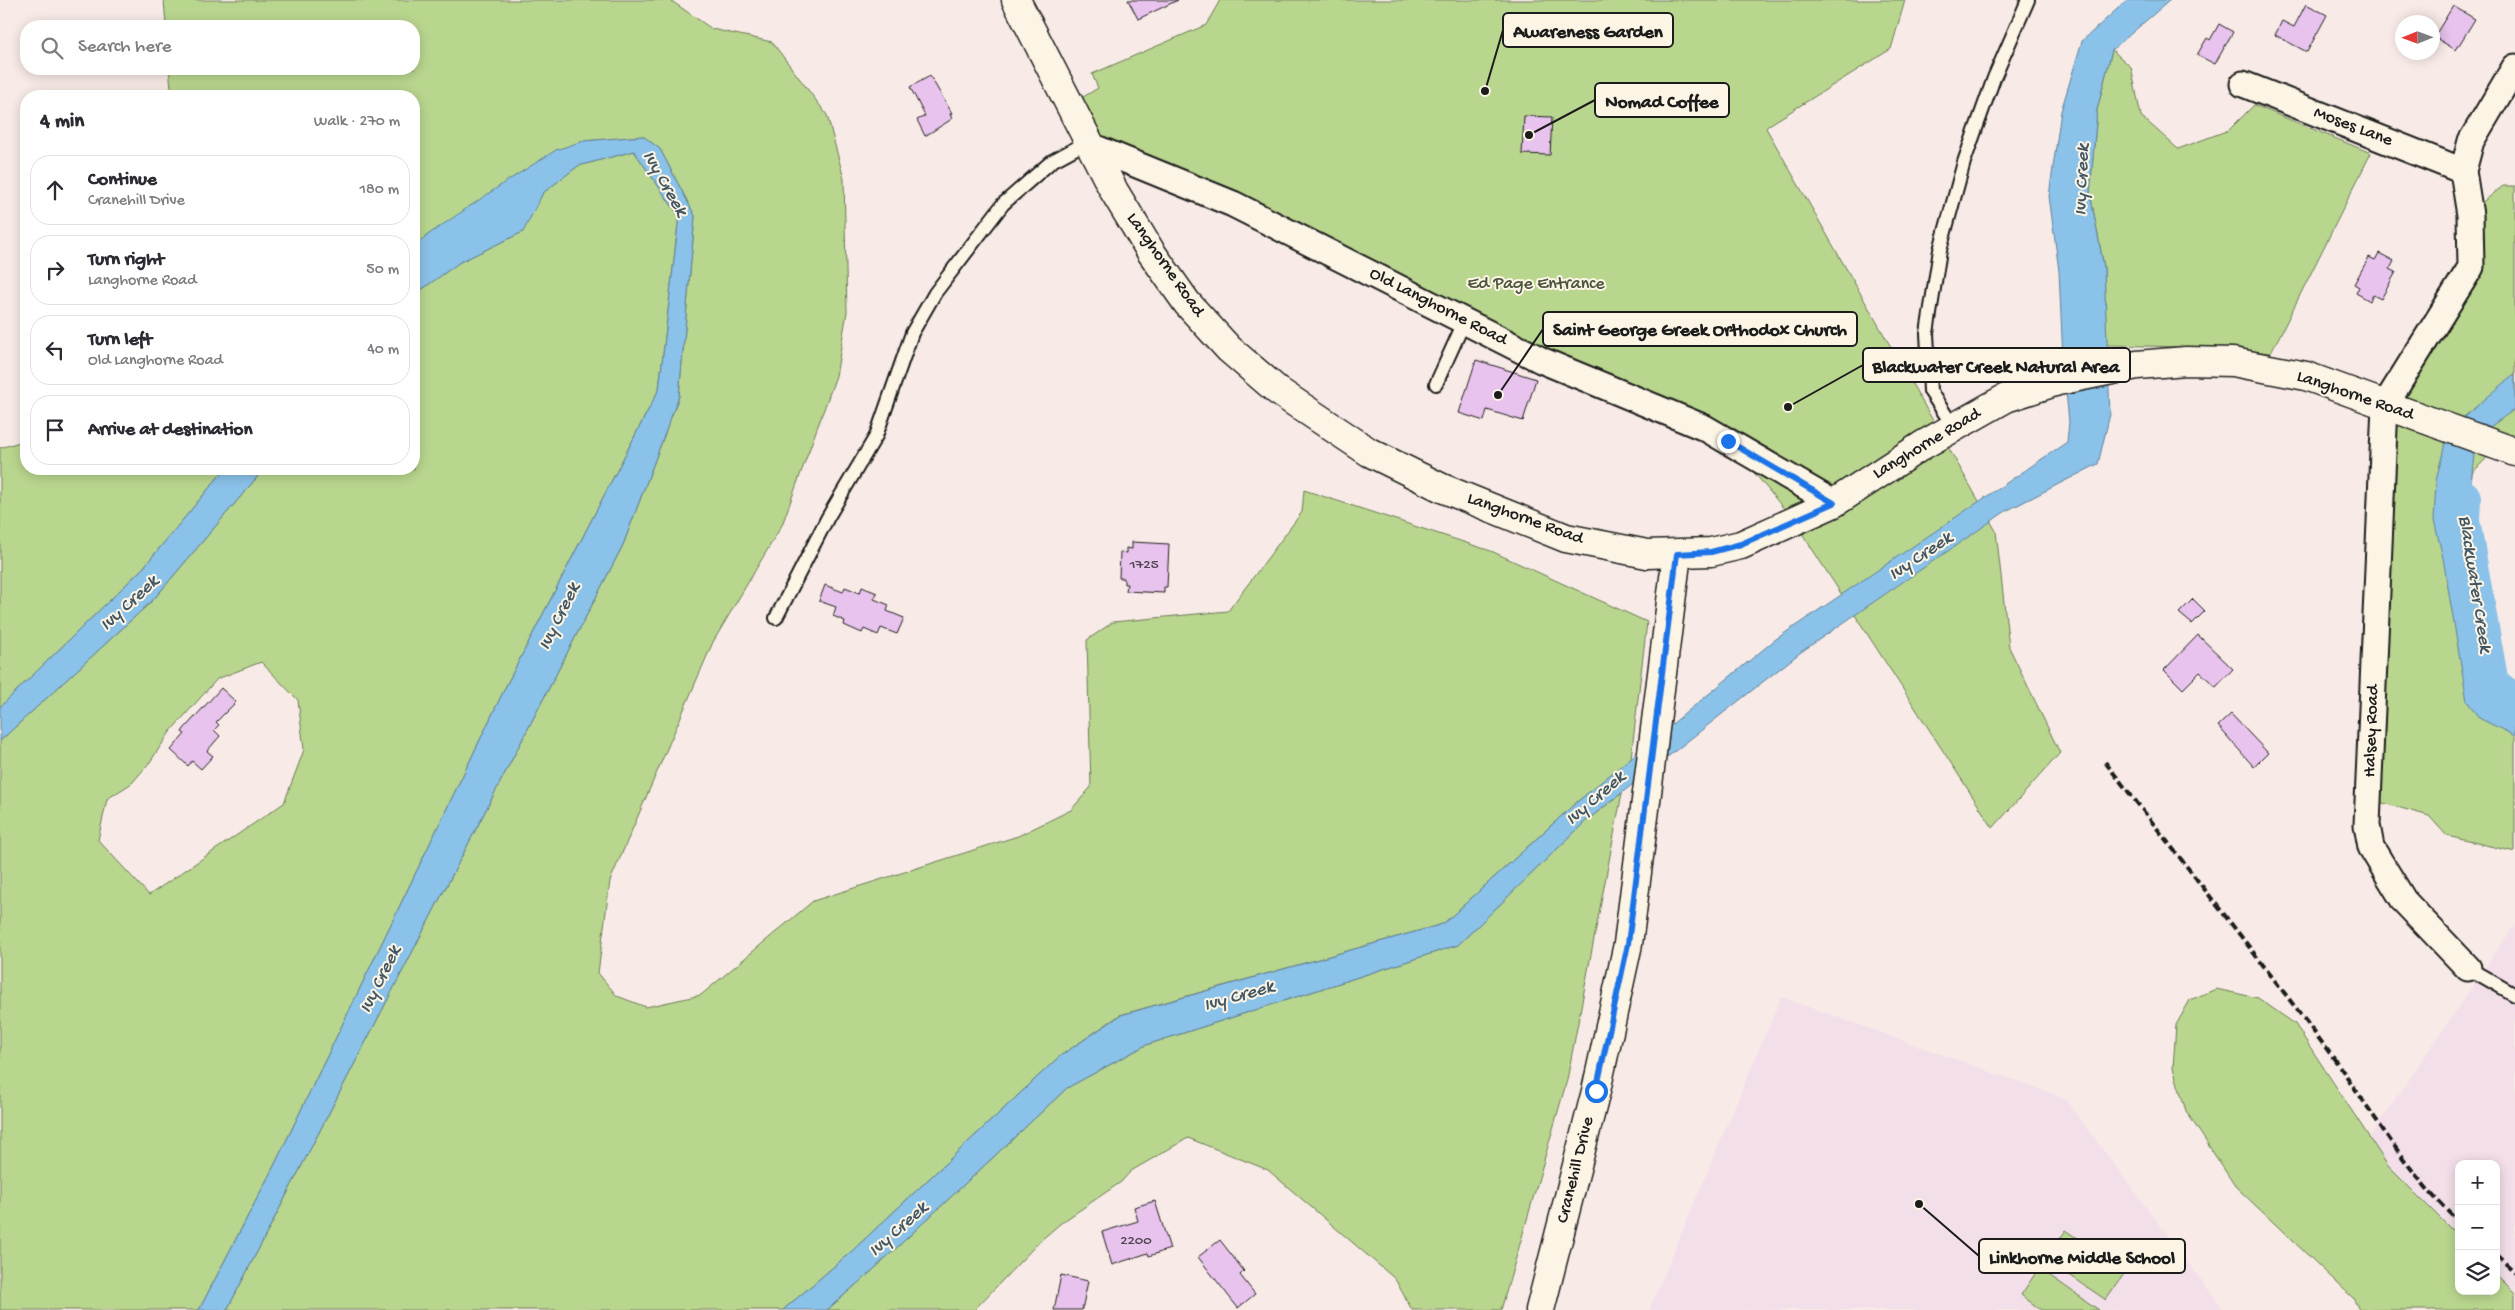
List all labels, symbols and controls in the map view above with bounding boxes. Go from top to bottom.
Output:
callout: Awareness Garden [1503,13,1673,47]
north arrow [2395,15,2440,60]
search box [20,20,420,75]
text: Awareness Garden [1512,22,1664,45]
icon: search [38,34,66,62]
text: Search here [78,36,172,59]
callout: Nomad Coffee [1595,83,1729,117]
text: Nomad Coffee [1605,92,1720,115]
street label: Moses Lane [2310,102,2396,152]
text: 4 min [40,110,84,135]
text: Walk · 270 m [314,113,400,132]
water label: Ivy Creek [2070,142,2096,216]
water label: Ivy Creek [636,147,693,222]
text: Continue [88,169,157,192]
icon: ahead [41,176,69,204]
text: 180 m [360,181,399,200]
text: Cranehill Drive [88,192,185,211]
street label: Langhorne Road [1121,209,1209,322]
text: Turn right [88,249,164,272]
icon: right [41,256,69,284]
text: 50 m [366,261,399,280]
street label: Old Langhorne Road [1366,263,1512,351]
text: Langhorne Road [88,272,197,291]
park label: Ed Page Entrance [1467,274,1605,295]
callout: Saint George Greek Orthodox Church [1543,312,1857,346]
text: Saint George Greek Orthodox Church [1553,320,1848,343]
text: Turn left [88,329,152,352]
icon: left [41,336,69,364]
text: 40 m [367,341,399,360]
callout: Blackwater Creek Natural Area [1863,348,2130,382]
text: Old Langhorne Road [88,352,223,371]
text: Blackwater Creek Natural Area [1872,357,2121,380]
street label: Langhorne Road [2294,366,2418,426]
street label: Langhorne Road [1869,403,1986,484]
icon: arrive [41,416,69,444]
text: Arrive at destination [88,419,252,442]
route end [1717,430,1740,453]
street label: Langhorne Road [1464,488,1587,550]
water label: Blackwater Creek [2452,514,2496,656]
water label: Ivy Creek [1885,527,1958,587]
house number: 1725 [1128,556,1159,574]
water label: Ivy Creek [96,570,165,637]
water label: Ivy Creek [534,578,587,654]
street label: Halsey Road [2360,683,2384,778]
water label: Ivy Creek [1561,766,1632,831]
water label: Ivy Creek [355,941,408,1017]
water label: Ivy Creek [1201,976,1278,1018]
route start [1585,1080,1608,1103]
street label: Cranehill Drive [1553,1114,1600,1225]
map controls [2455,1160,2500,1295]
button: + [2455,1160,2500,1205]
water label: Ivy Creek [865,1196,935,1263]
button: − [2455,1205,2500,1250]
house number: 2200 [1120,1232,1152,1250]
callout: Linkhorne Middle School [1979,1239,2185,1273]
text: Linkhorne Middle School [1989,1248,2175,1271]
button: layers [2455,1250,2500,1295]

